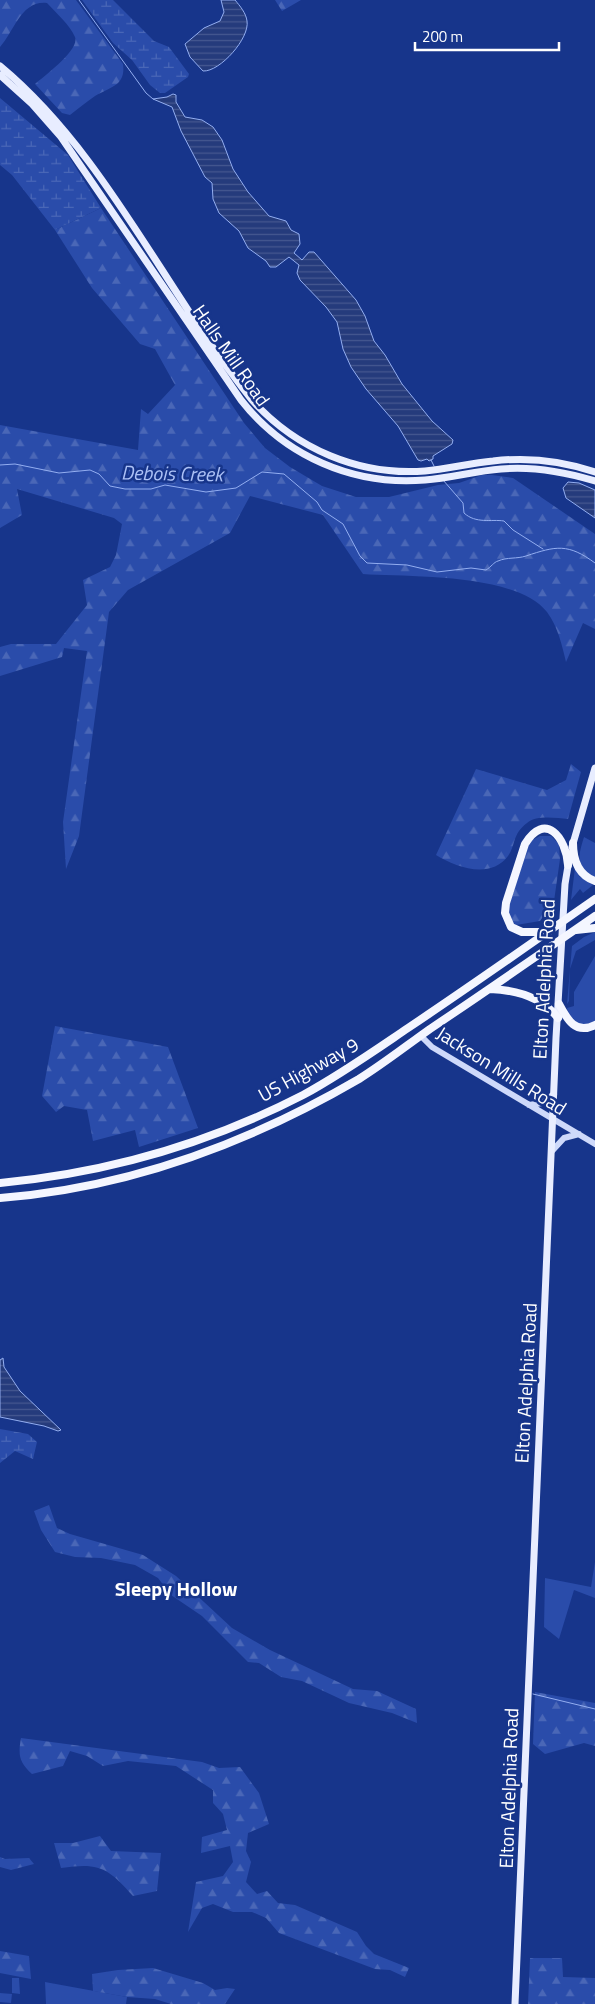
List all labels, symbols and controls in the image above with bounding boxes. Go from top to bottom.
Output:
scale bar [415,20,559,52]
text: 200 m [422,25,463,48]
street label: Halls Mill Road [186,298,278,412]
water label: Debois Creek [121,457,225,489]
street label: Elton Adelphia Road [524,898,562,1060]
street label: Jackson Mills Road [431,1018,573,1122]
street label: US Highway 9 [252,1029,364,1109]
street label: Elton Adelphia Road [506,1302,544,1464]
district label: Sleepy Hollow [115,1573,237,1604]
street label: Elton Adelphia Road [491,1707,525,1869]

